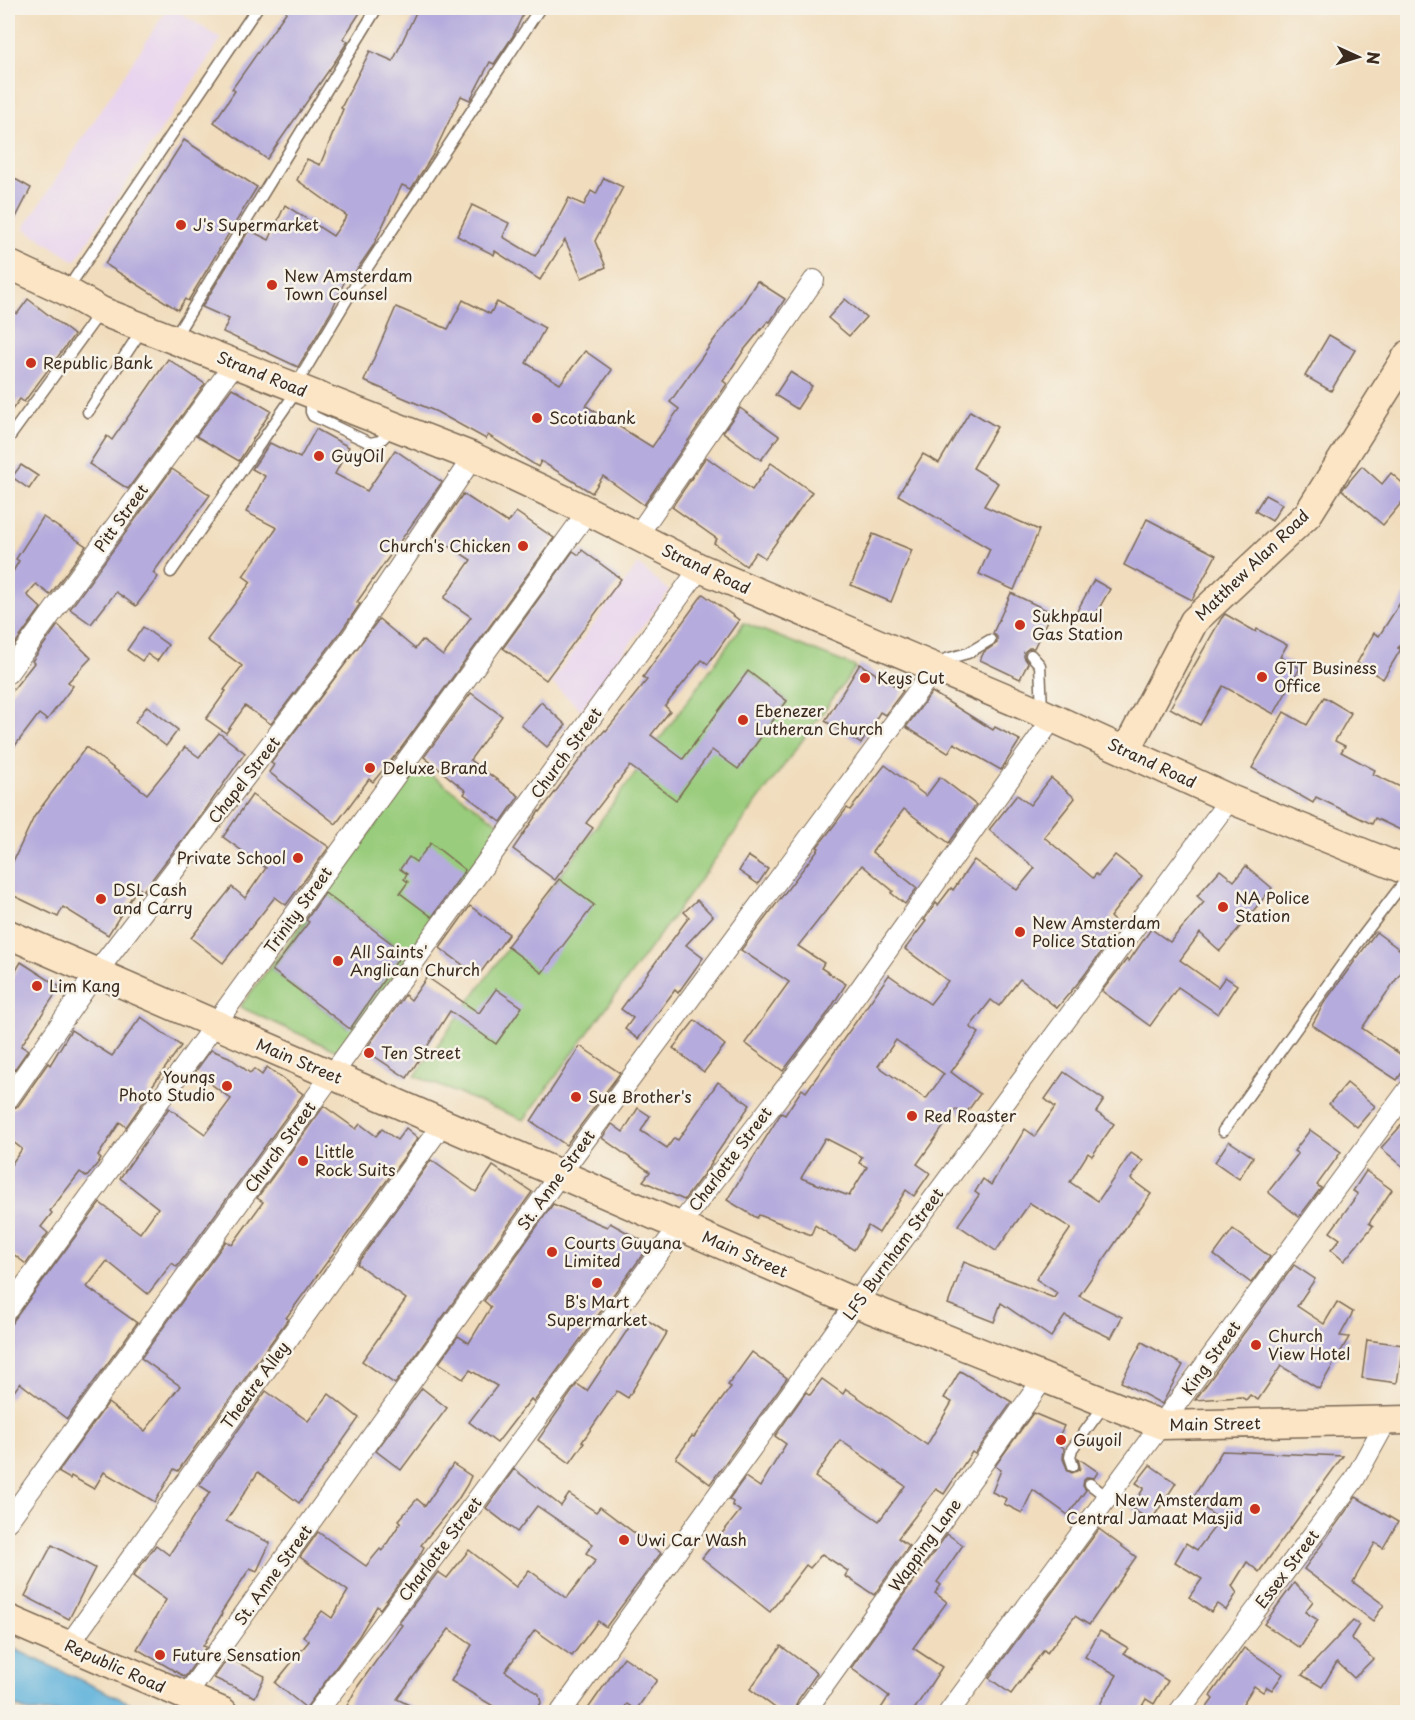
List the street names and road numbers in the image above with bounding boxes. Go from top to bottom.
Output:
street label: Strand Road [214,344,311,402]
street label: Pitt Street [87,479,153,556]
street label: Matthew Alan Road [1189,503,1314,625]
street label: Strand Road [658,537,755,599]
street label: Church Street [524,701,607,803]
street label: Chapel Street [201,730,285,828]
street label: Strand Road [1104,731,1201,793]
street label: Trinity Street [257,861,337,958]
street label: Main Street [253,1031,347,1089]
street label: Church Street [238,1095,321,1197]
street label: Charlotte Street [682,1101,777,1216]
street label: St. Anne Street [511,1124,600,1235]
street label: LFS Burnham Street [836,1182,949,1324]
street label: Main Street [699,1224,792,1283]
street label: King Street [1175,1315,1246,1399]
street label: Theatre Alley [214,1336,294,1433]
street label: Main Street [1169,1410,1261,1436]
street label: Charlotte Street [392,1491,487,1606]
street label: Wapping Lane [882,1493,966,1596]
street label: St. Anne Street [228,1519,317,1630]
street label: Essex Street [1249,1524,1324,1613]
street label: Republic Road [61,1632,170,1698]

